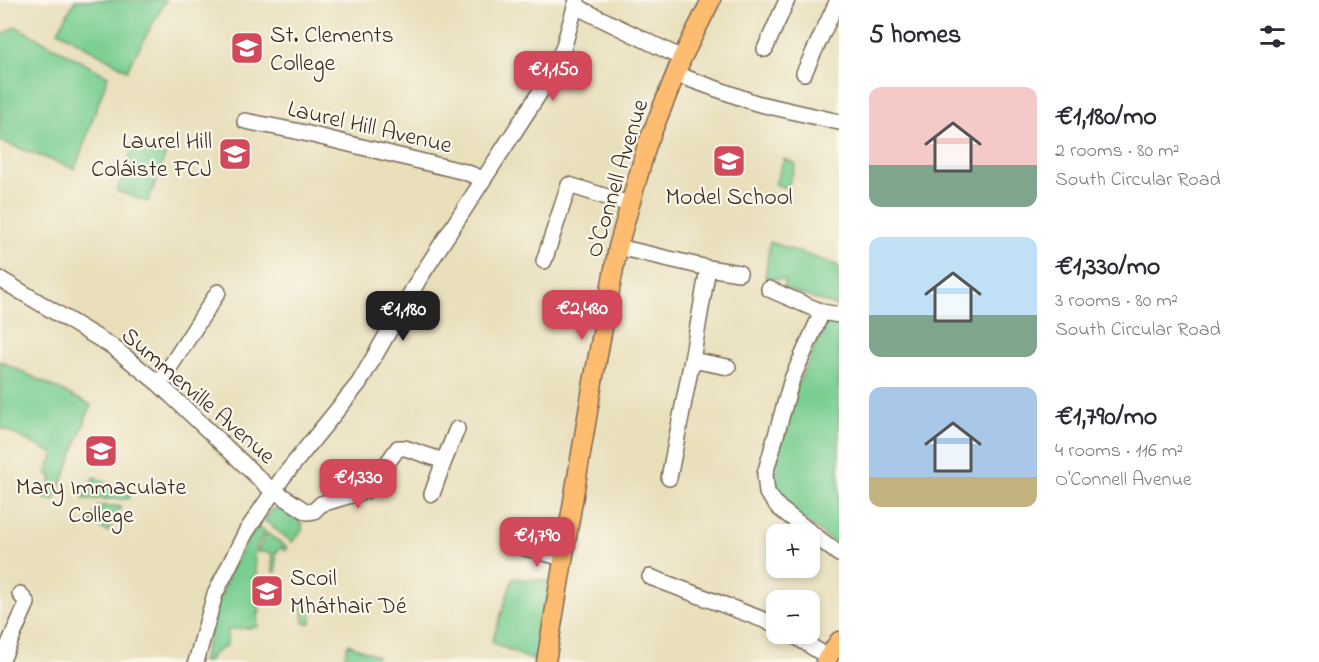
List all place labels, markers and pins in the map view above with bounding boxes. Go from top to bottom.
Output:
place label: St. Clements College [270,19,394,82]
school or university icon: St. Clements College [229,30,265,66]
pin: €1,150 [504,51,602,102]
place label: Laurel Hill Coláiste FCJ [91,125,212,188]
school or university icon: Laurel Hill Coláiste FCJ [217,136,253,172]
school or university icon: Model School [711,143,747,179]
place label: Model School [665,181,793,216]
pin: €2,480 [533,290,631,341]
pin: €1,180 [354,291,452,342]
school or university icon: Mary Immaculate College [83,433,119,469]
pin: €1,330 [309,459,407,510]
place label: Mary Immaculate College [16,471,186,534]
pin: €1,790 [488,517,586,568]
place label: Scoil Mháthair Dé [290,562,407,625]
school or university icon: Scoil Mháthair Dé [249,573,285,609]

